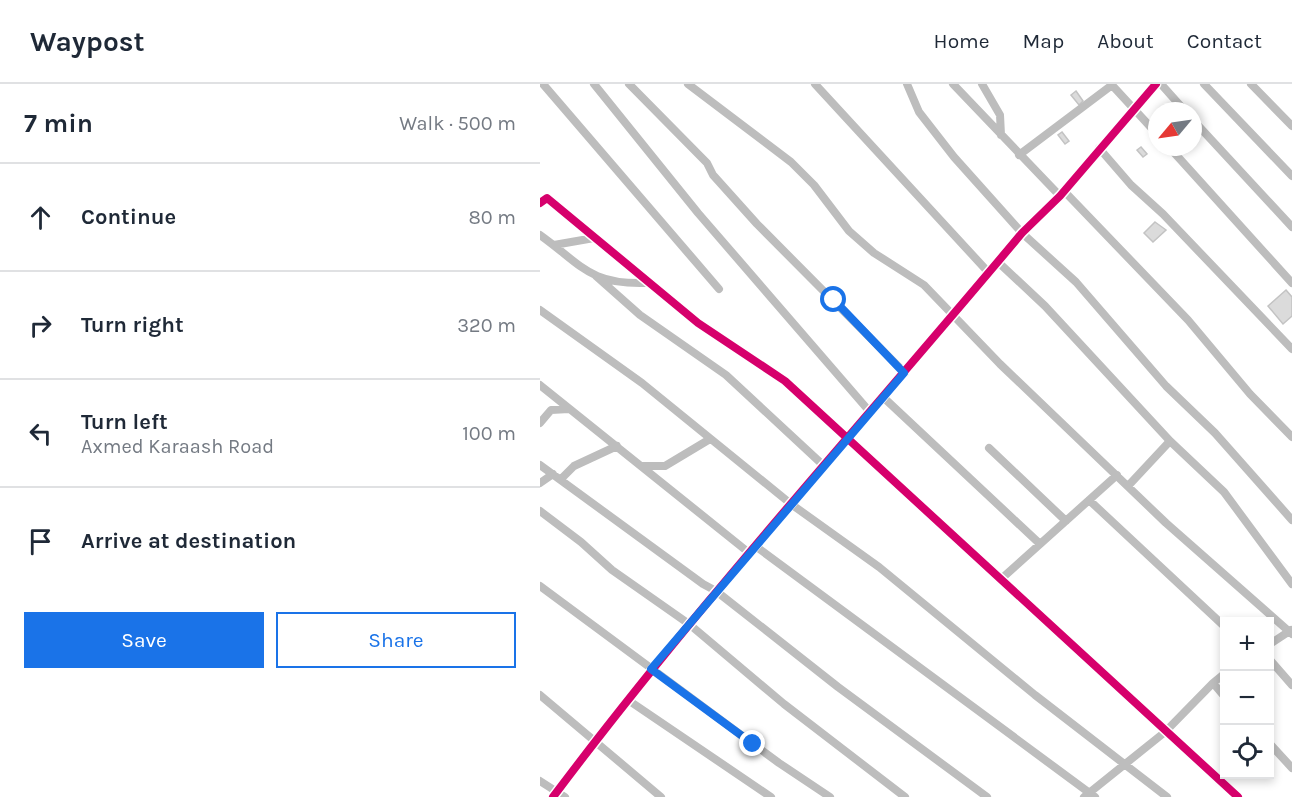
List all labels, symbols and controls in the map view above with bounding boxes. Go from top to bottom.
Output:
text: Waypost [30,25,145,58]
text: Home [934,29,990,53]
text: Map [1023,29,1064,53]
text: About [1097,29,1154,53]
text: Contact [1187,29,1262,53]
north arrow [1148,102,1202,156]
text: 7 min [24,108,93,139]
text: Walk · 500 m [399,112,516,135]
icon: ahead [24,201,57,234]
text: Continue [81,204,176,230]
text: 80 m [468,206,516,229]
route start [820,286,846,312]
icon: right [24,309,57,342]
text: Turn right [81,312,184,338]
text: 320 m [457,314,516,337]
text: Turn left [81,409,168,435]
icon: left [24,417,57,450]
text: 100 m [462,422,516,445]
text: Axmed Karaash Road [81,435,274,458]
icon: arrive [24,525,57,558]
text: Arrive at destination [81,528,296,554]
button: Save [24,612,264,668]
button: Share [276,612,516,668]
map controls [1220,617,1274,779]
button: + [1220,617,1274,671]
button: − [1220,671,1274,725]
button: locate [1220,725,1274,779]
route end [739,730,765,756]

